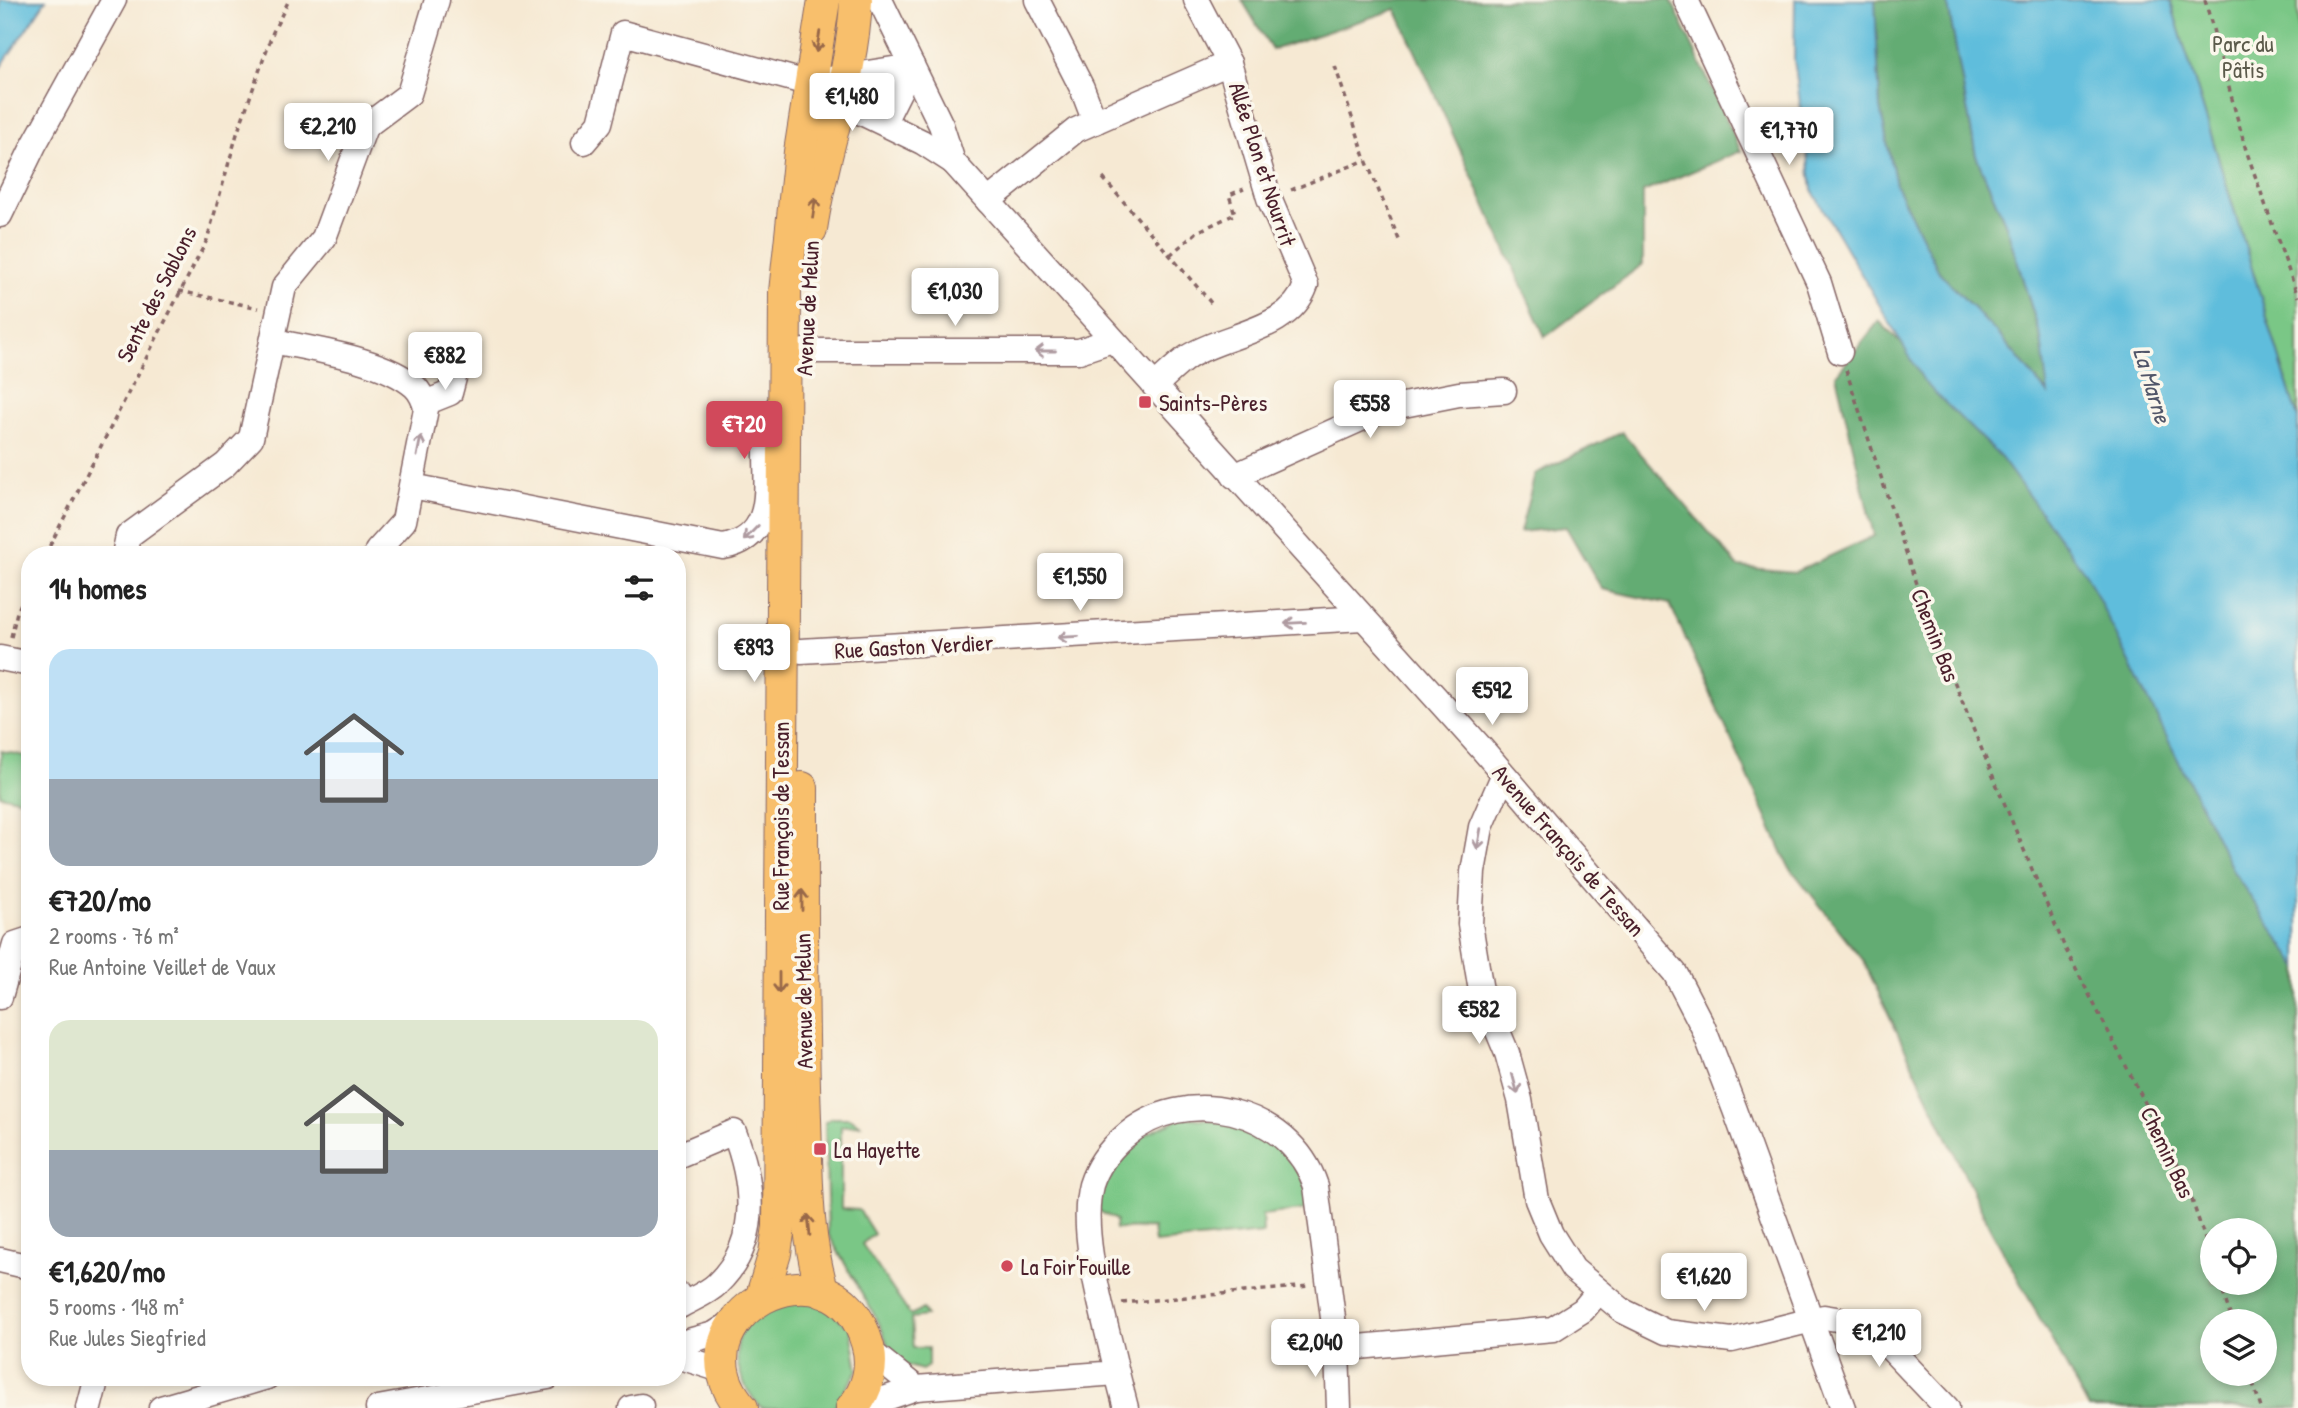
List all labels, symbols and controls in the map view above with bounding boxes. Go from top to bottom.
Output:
park label: Parc du Pâtis [2212,28,2274,85]
one-way arrow [811,30,824,53]
pin: €1,480 [795,74,909,133]
street label: Allée Plon et Nourrit [1222,78,1304,251]
text: €1,480 [826,80,878,111]
pin: €2,210 [271,104,385,163]
pin: €1,770 [1732,108,1846,167]
text: €2,210 [300,110,356,141]
text: €1,770 [1760,114,1818,145]
one-way arrow [808,197,821,219]
street label: Sente des Sablons [108,221,204,367]
street label: Avenue de Melun [788,239,826,377]
pin: €1,030 [898,268,1012,328]
text: €1,030 [928,275,982,306]
pin: €882 [404,332,486,392]
text: €882 [424,339,466,370]
water label: La Marne [2126,343,2180,428]
one-way arrow [1034,344,1057,358]
pin: €558 [1329,380,1411,440]
place label: Saints-Pères [1159,387,1267,418]
text: €558 [1350,387,1390,418]
marker: Saints-Pères [1137,394,1153,410]
pin: €720 [703,402,785,461]
text: €720 [722,408,766,439]
one-way arrow [413,435,427,458]
one-way arrow [743,523,760,541]
pin: €1,550 [1023,554,1137,613]
text: €1,550 [1053,560,1107,591]
text: 14 homes [49,568,147,608]
icon: filters [620,569,658,607]
street label: Chemin Bas [1904,584,1968,686]
one-way arrow [1283,617,1306,630]
pin: €893 [713,624,795,684]
street label: Rue Gaston Verdier [834,626,994,666]
one-way arrow [1056,630,1079,643]
text: €893 [734,631,774,662]
pin: €592 [1451,668,1533,727]
text: €592 [1472,674,1512,705]
icon: home [291,695,417,821]
street label: Rue François de Tessan [765,722,796,910]
street label: Avenue François de Tessan [1486,757,1652,943]
one-way arrow [1471,827,1485,850]
text: €720/mo [49,880,151,920]
one-way arrow [795,889,809,912]
text: 2 rooms · 76 m² [49,920,179,951]
street label: Avenue de Melun [786,933,820,1069]
text: Rue Antoine Veillet de Vaux [49,951,276,982]
one-way arrow [772,971,786,994]
pin: €582 [1438,986,1520,1046]
text: €582 [1458,993,1500,1024]
icon: home [291,1066,417,1192]
one-way arrow [1509,1072,1522,1094]
street label: Chemin Bas [2133,1101,2203,1203]
place label: La Hayette [834,1134,921,1165]
marker: La Hayette [812,1141,828,1157]
one-way arrow [802,1215,815,1237]
map controls [2200,1218,2277,1386]
button: locate [2200,1218,2277,1295]
text: €1,620/mo [49,1251,165,1291]
place label: La Foir'Fouille [1021,1251,1131,1282]
pin: €1,620 [1647,1254,1761,1313]
marker: La Foir'Fouille [999,1258,1015,1274]
text: €1,620 [1677,1260,1731,1291]
text: 5 rooms · 148 m² [49,1291,184,1322]
button: layers [2200,1309,2277,1386]
pin: €1,210 [1822,1310,1936,1369]
text: €1,210 [1852,1316,1906,1347]
pin: €2,040 [1258,1320,1372,1379]
text: Rue Jules Siegfried [49,1322,206,1353]
text: €2,040 [1287,1326,1343,1357]

